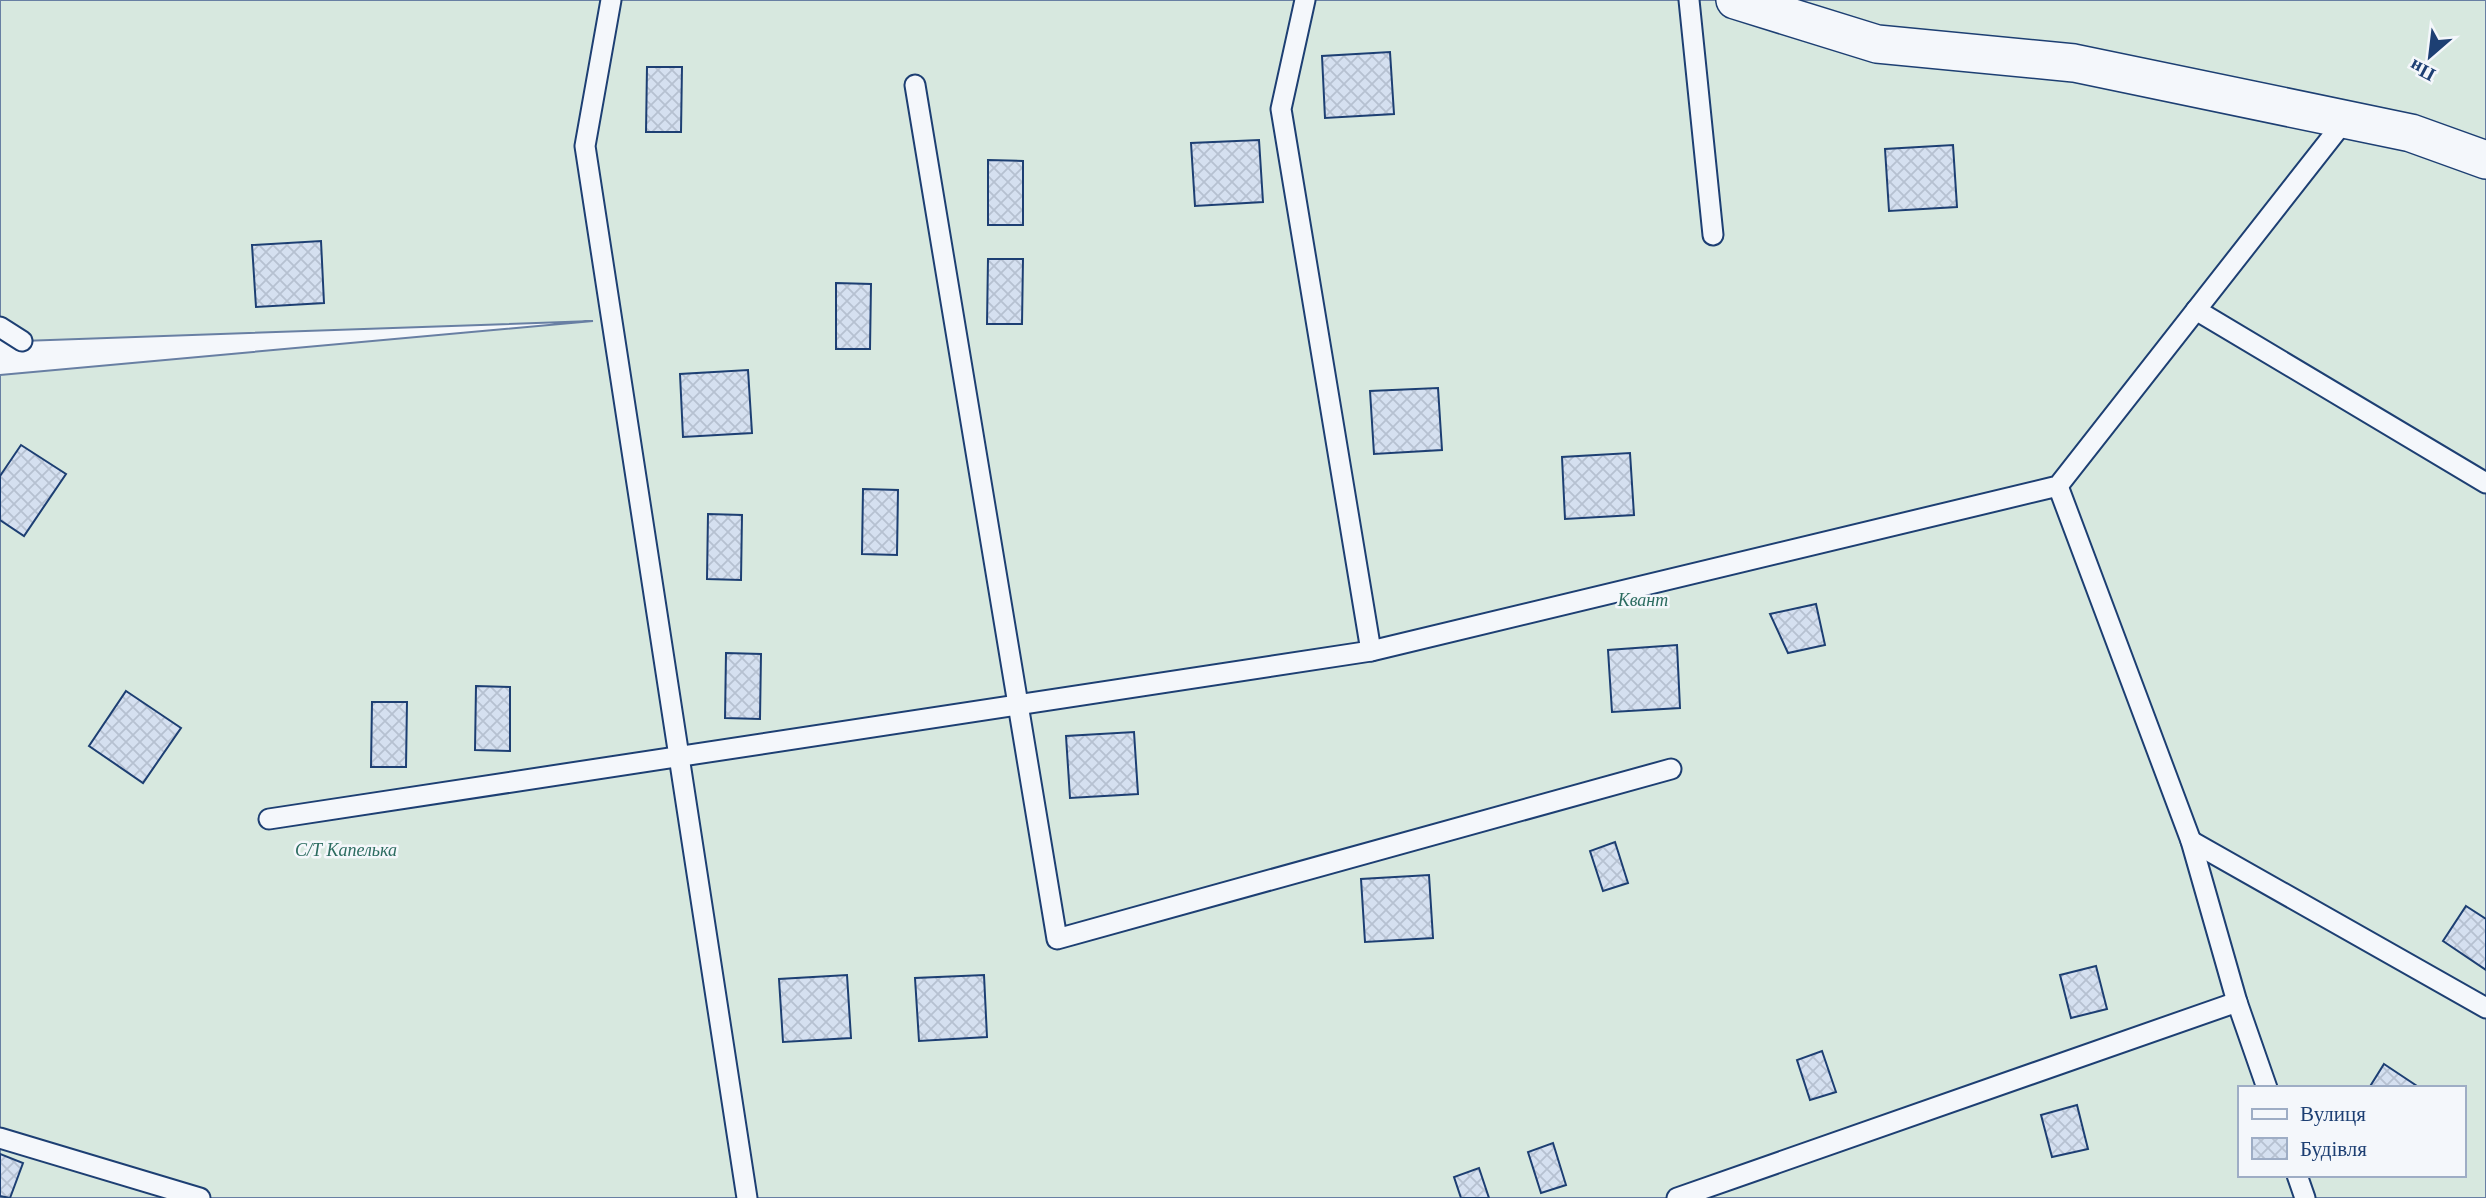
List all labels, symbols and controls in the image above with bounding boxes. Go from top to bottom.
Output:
north arrow [2395,21,2465,91]
text: Пн [2406,55,2439,86]
park label: Квант [1617,590,1668,610]
park label: С/Т Капелька [295,840,397,860]
legend [2238,1086,2465,1177]
text: Вулиця [2300,1102,2366,1126]
text: Будівля [2300,1137,2367,1161]

